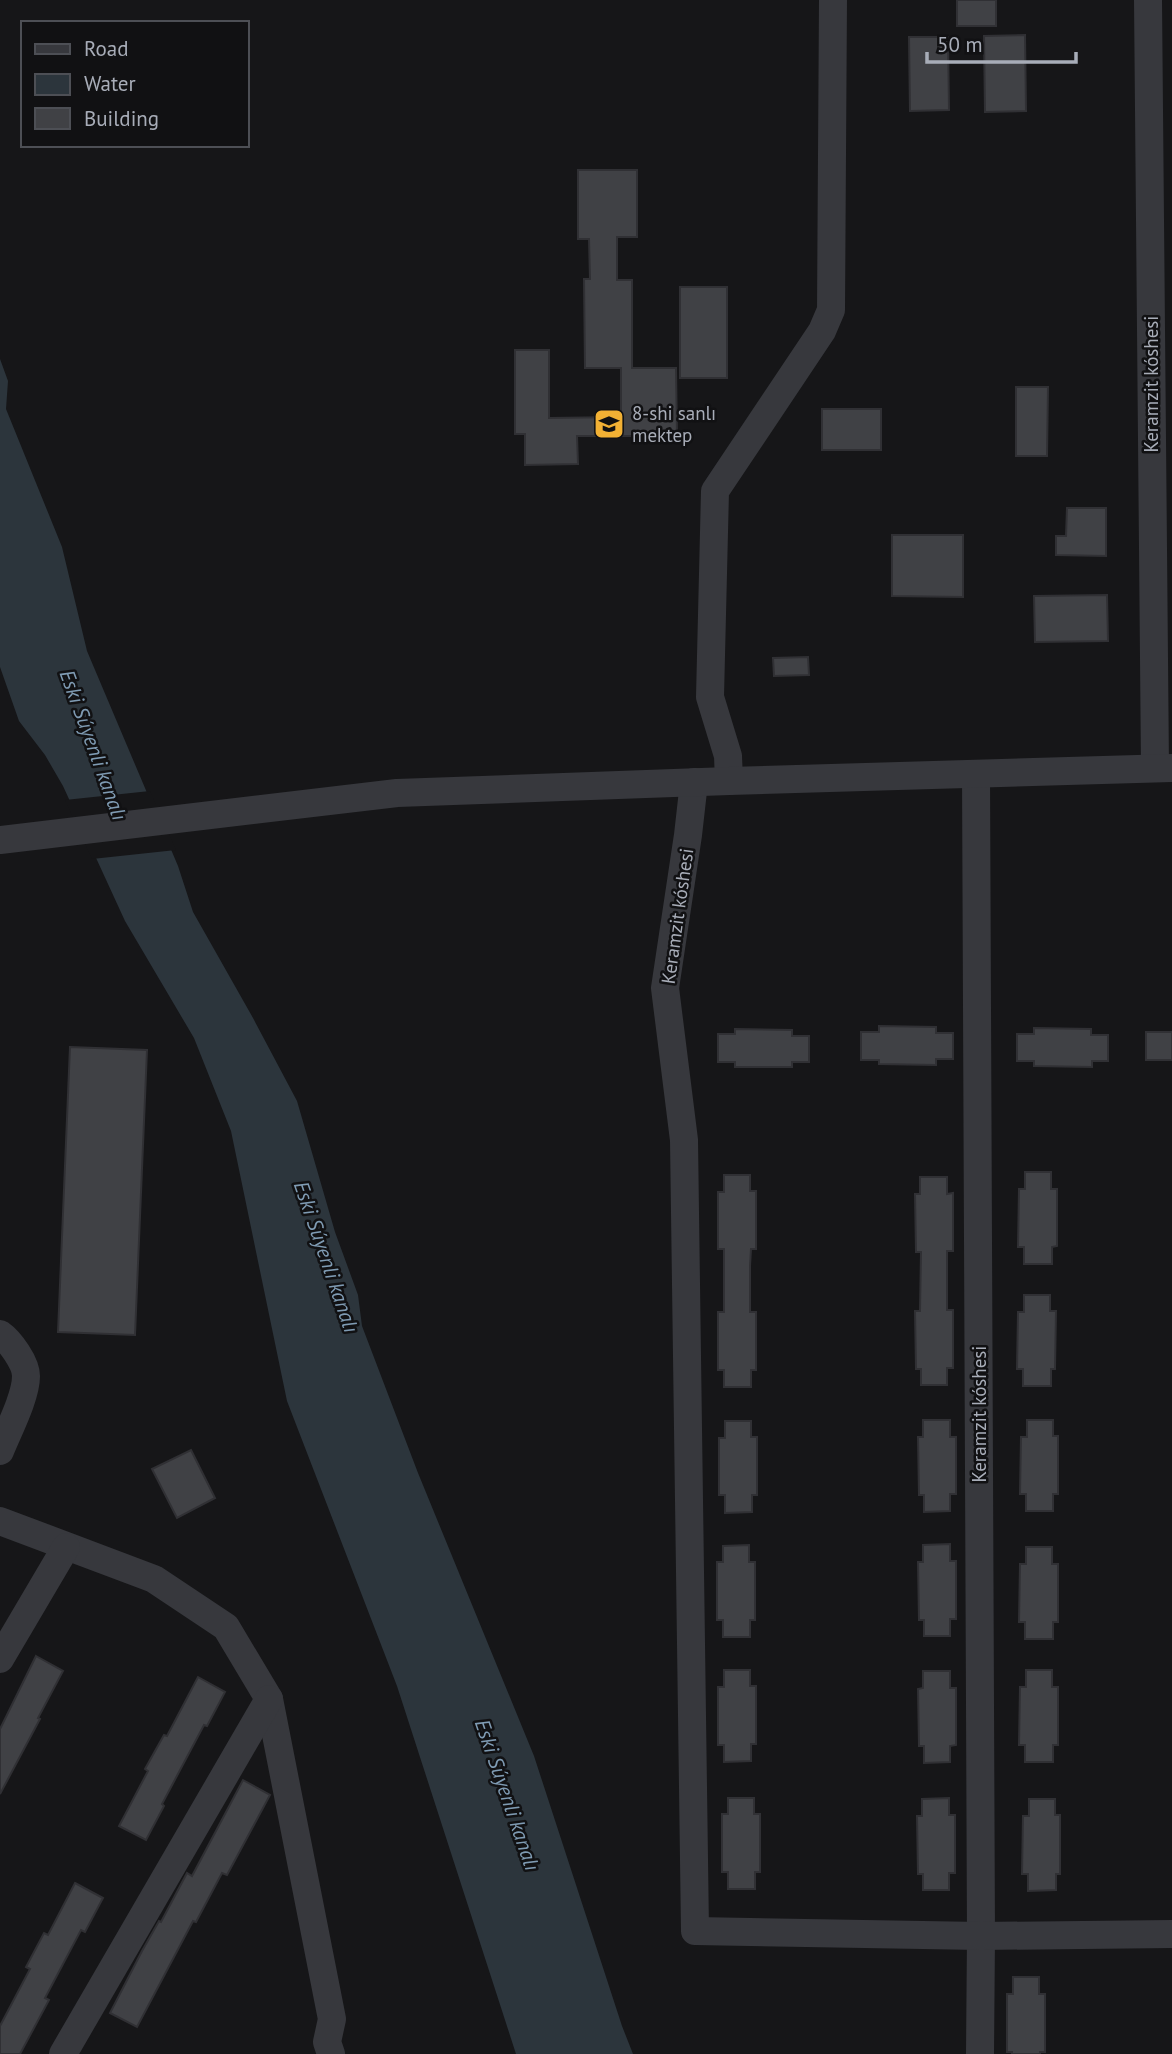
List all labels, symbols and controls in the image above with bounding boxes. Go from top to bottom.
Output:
legend [21,21,248,147]
scale bar [927,21,1076,65]
text: 50 m [937,31,983,58]
text: Road [84,35,128,62]
text: Water [84,70,136,97]
text: Building [84,105,159,132]
street label: Keramzit kóshesi [1139,316,1163,452]
place label: 8-shi sanlı mektep [632,401,716,447]
school or university icon: 8-shi sanlı mektep [592,407,626,441]
water label: Eski Súyenli kanalı [54,666,133,824]
street label: Keramzit kóshesi [656,847,698,985]
water label: Eski Súyenli kanalı [288,1177,365,1336]
street label: Keramzit kóshesi [967,1346,991,1482]
water label: Eski Súyenli kanalı [469,1715,546,1874]

